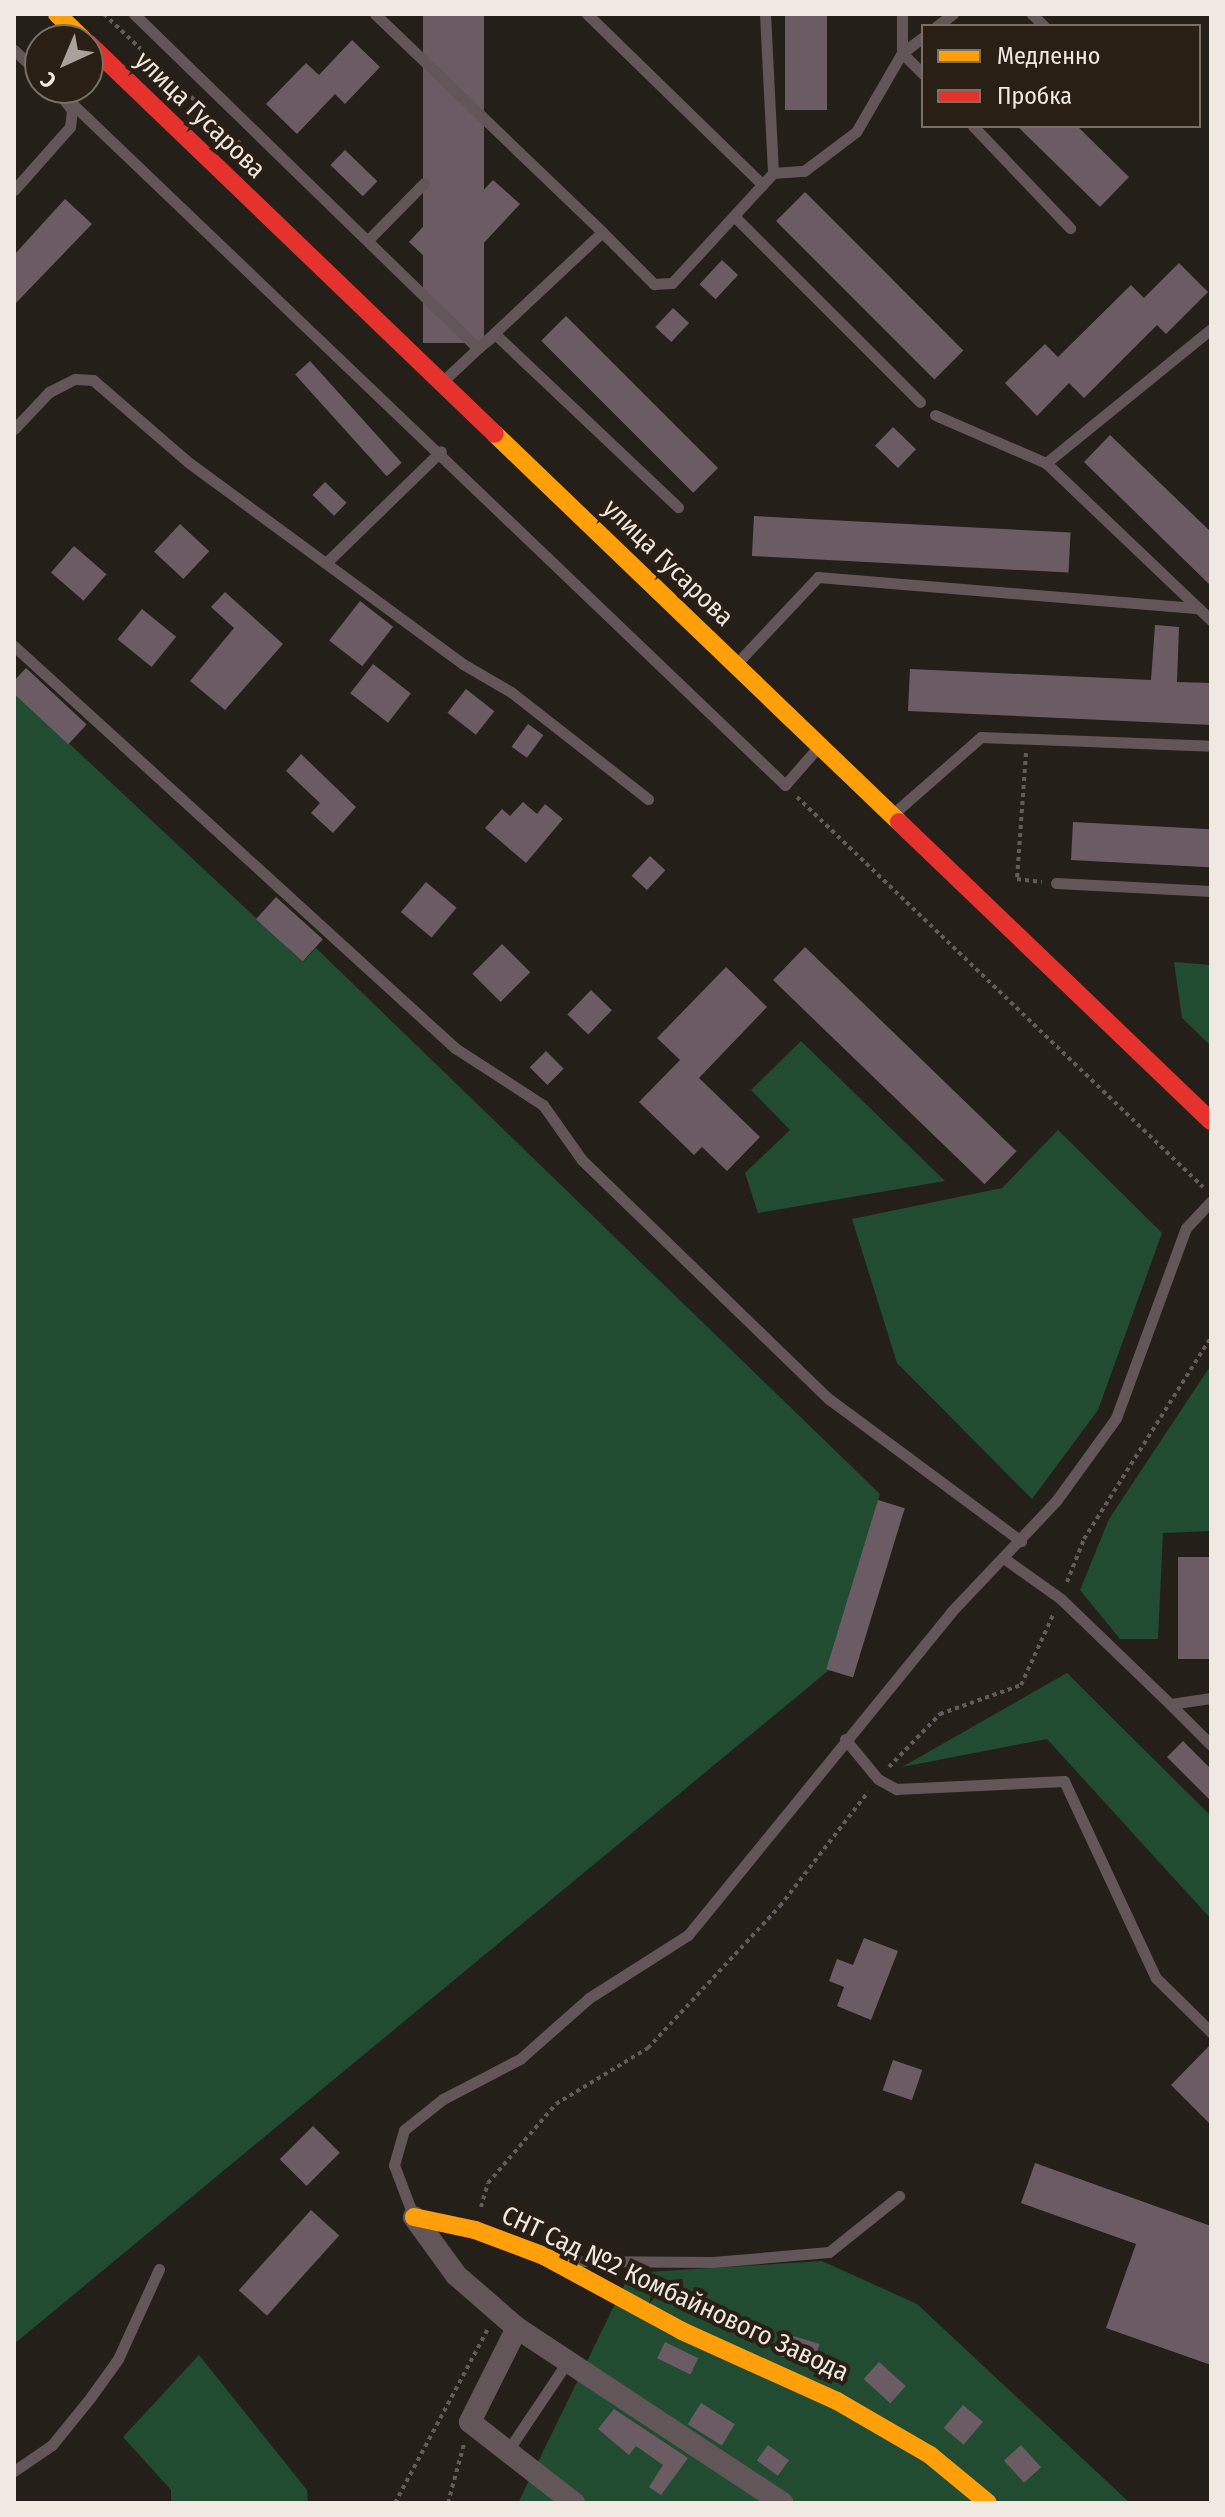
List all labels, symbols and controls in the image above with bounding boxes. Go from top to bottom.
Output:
north arrow [24,24,104,104]
legend [921,24,1201,128]
text: Медленно [997,42,1100,70]
street label: улица Гусарова [128,45,272,185]
text: С [35,66,62,94]
text: Пробка [997,82,1072,110]
street label: улица Гусарова [596,493,740,633]
street label: СНТ Сад №2 Комбайнового Завода [496,2200,854,2388]

